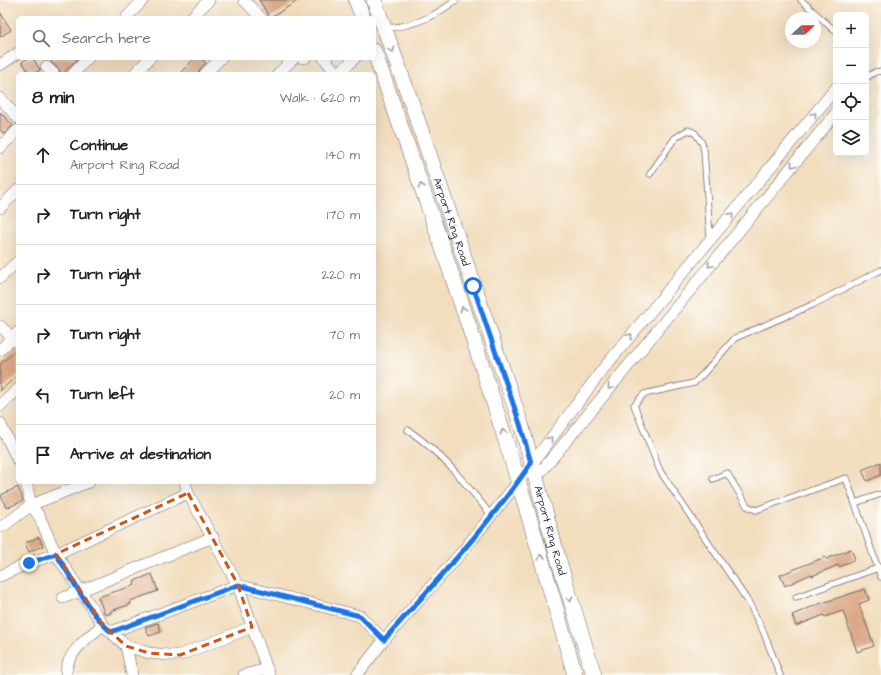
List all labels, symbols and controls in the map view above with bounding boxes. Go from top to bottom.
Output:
north arrow [785,12,821,48]
map controls [833,12,869,156]
button: + [833,12,869,48]
search box [16,16,376,60]
icon: search [30,27,52,49]
text: Search here [62,28,151,49]
one-way arrow [388,46,396,53]
button: − [833,48,869,84]
button: locate [833,84,869,120]
text: 8 min [32,86,74,110]
text: Walk · 620 m [280,89,360,107]
one-way arrow [809,112,816,119]
button: layers [833,120,869,156]
text: Continue [70,135,128,156]
icon: ahead [32,144,54,166]
text: 140 m [326,146,360,164]
text: Airport Ring Road [70,156,179,174]
one-way arrow [791,161,798,168]
street label: Airport Ring Road [430,175,474,268]
one-way arrow [417,182,426,189]
icon: right [32,204,54,226]
text: Turn right [70,204,141,225]
text: 170 m [327,206,360,224]
one-way arrow [726,212,733,219]
one-way arrow [708,261,715,268]
icon: right [32,264,54,286]
text: Turn right [70,264,141,285]
text: 220 m [322,266,360,284]
route start [464,277,482,295]
one-way arrow [459,306,468,313]
icon: right [32,324,54,346]
text: Turn right [70,324,141,345]
text: 70 m [328,326,360,344]
one-way arrow [625,334,632,341]
one-way arrow [607,383,614,390]
icon: left [32,384,54,406]
text: Turn left [70,384,134,405]
text: 20 m [329,386,360,404]
one-way arrow [500,429,508,436]
one-way arrow [545,436,552,443]
icon: arrive [32,444,54,466]
text: Arrive at destination [70,444,211,465]
street label: Airport Ring Road [531,484,570,577]
one-way arrow [537,553,546,560]
route end [20,554,38,572]
one-way arrow [565,596,574,603]

